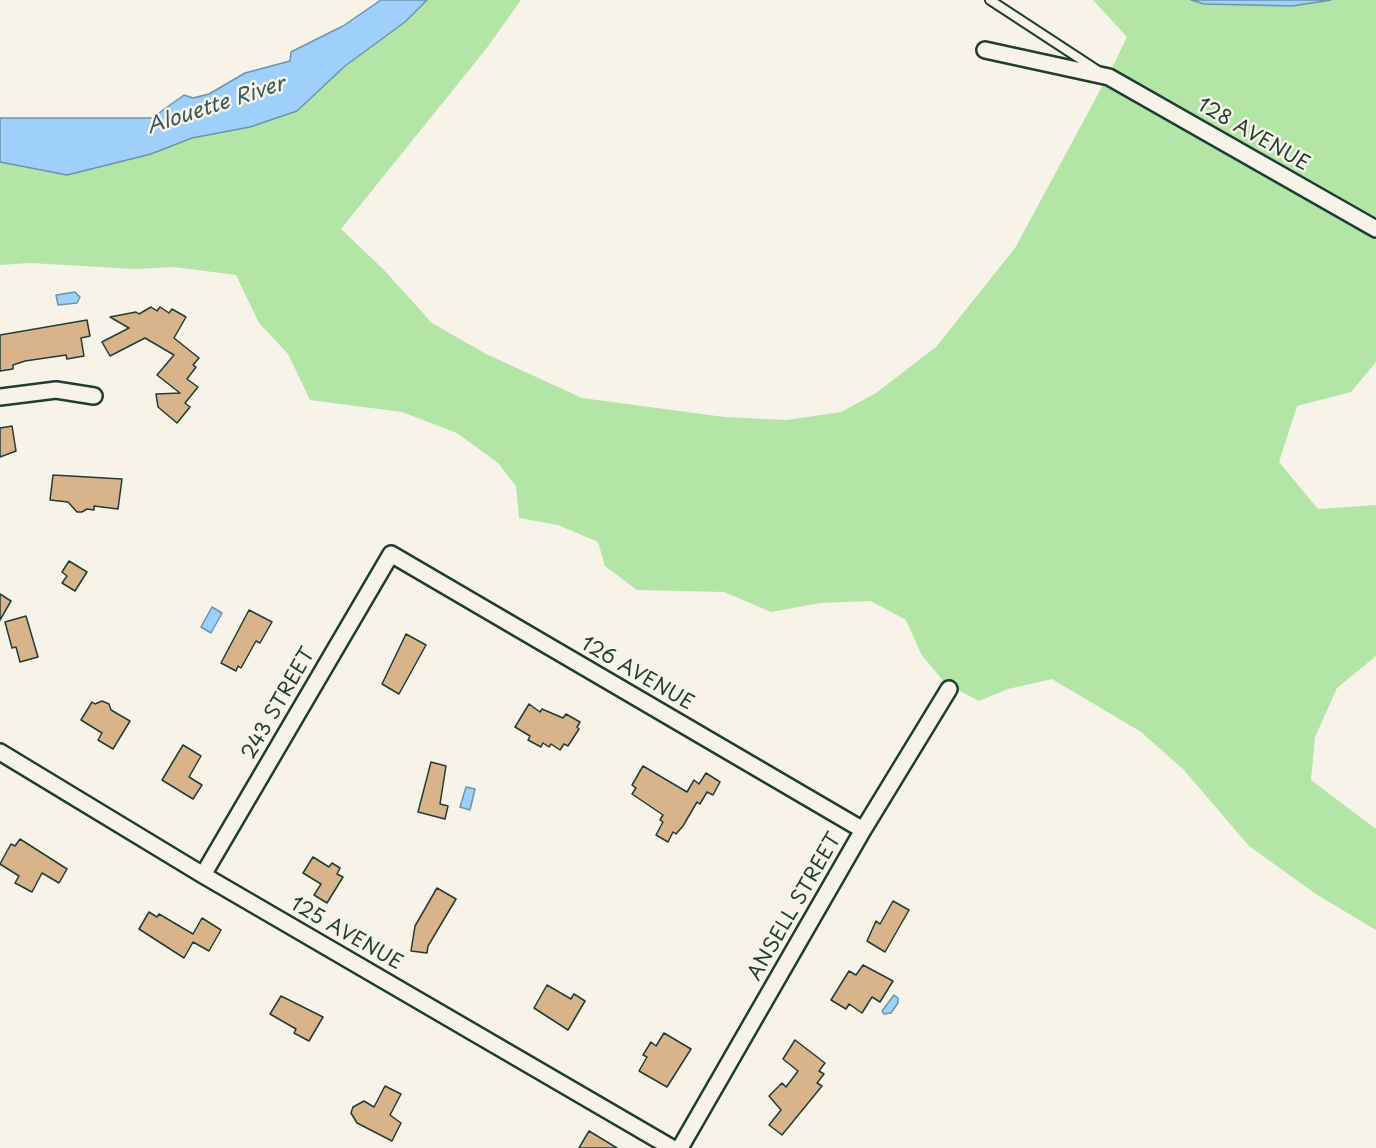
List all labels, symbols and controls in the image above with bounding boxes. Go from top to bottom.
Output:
water label: Alouette River [144,72,288,140]
street label: 128 AVENUE [1193,93,1313,177]
street label: 126 AVENUE [576,632,698,716]
street label: 243 STREET [237,644,321,764]
street label: ANSELL STREET [743,829,847,985]
street label: 125 AVENUE [286,892,406,976]

